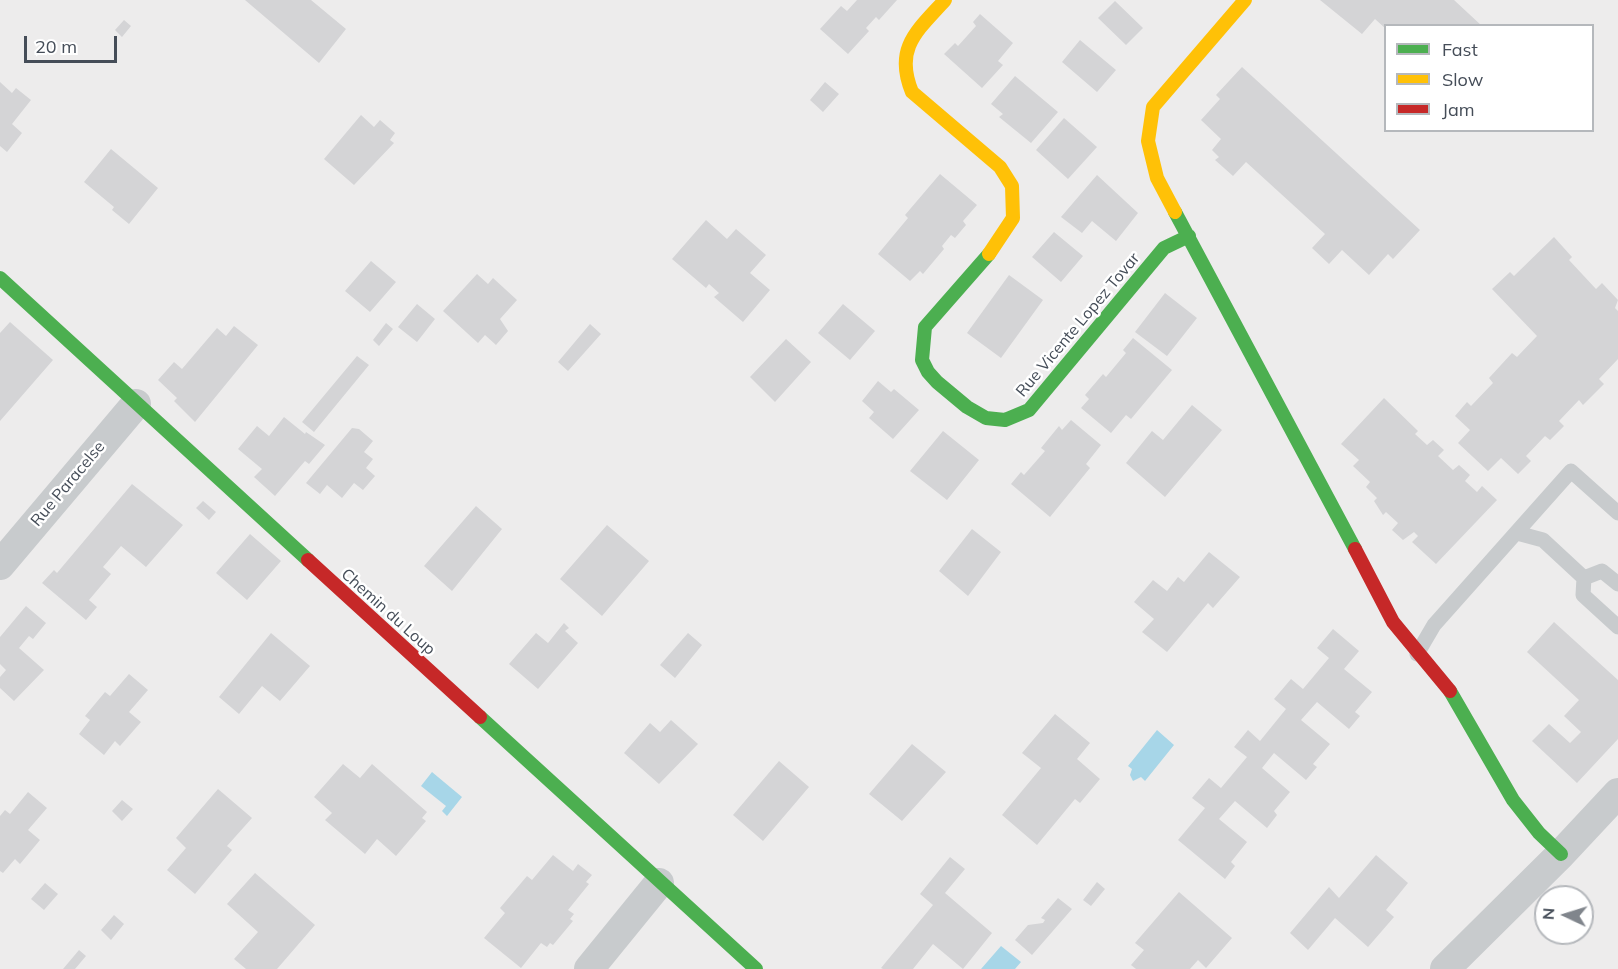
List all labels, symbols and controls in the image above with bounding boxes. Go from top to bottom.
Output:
scale bar [27,24,120,62]
legend [1384,24,1594,132]
text: 20 m [35,35,77,58]
text: Fast [1442,38,1478,61]
text: Slow [1442,68,1483,91]
text: Jam [1442,98,1475,121]
street label: Rue Vicente Lopez Tovar [1012,249,1144,401]
street label: Rue Paracelse [27,438,109,530]
street label: Chemin du Loup [337,565,439,659]
north arrow [1534,885,1594,945]
text: N [1538,907,1558,921]

